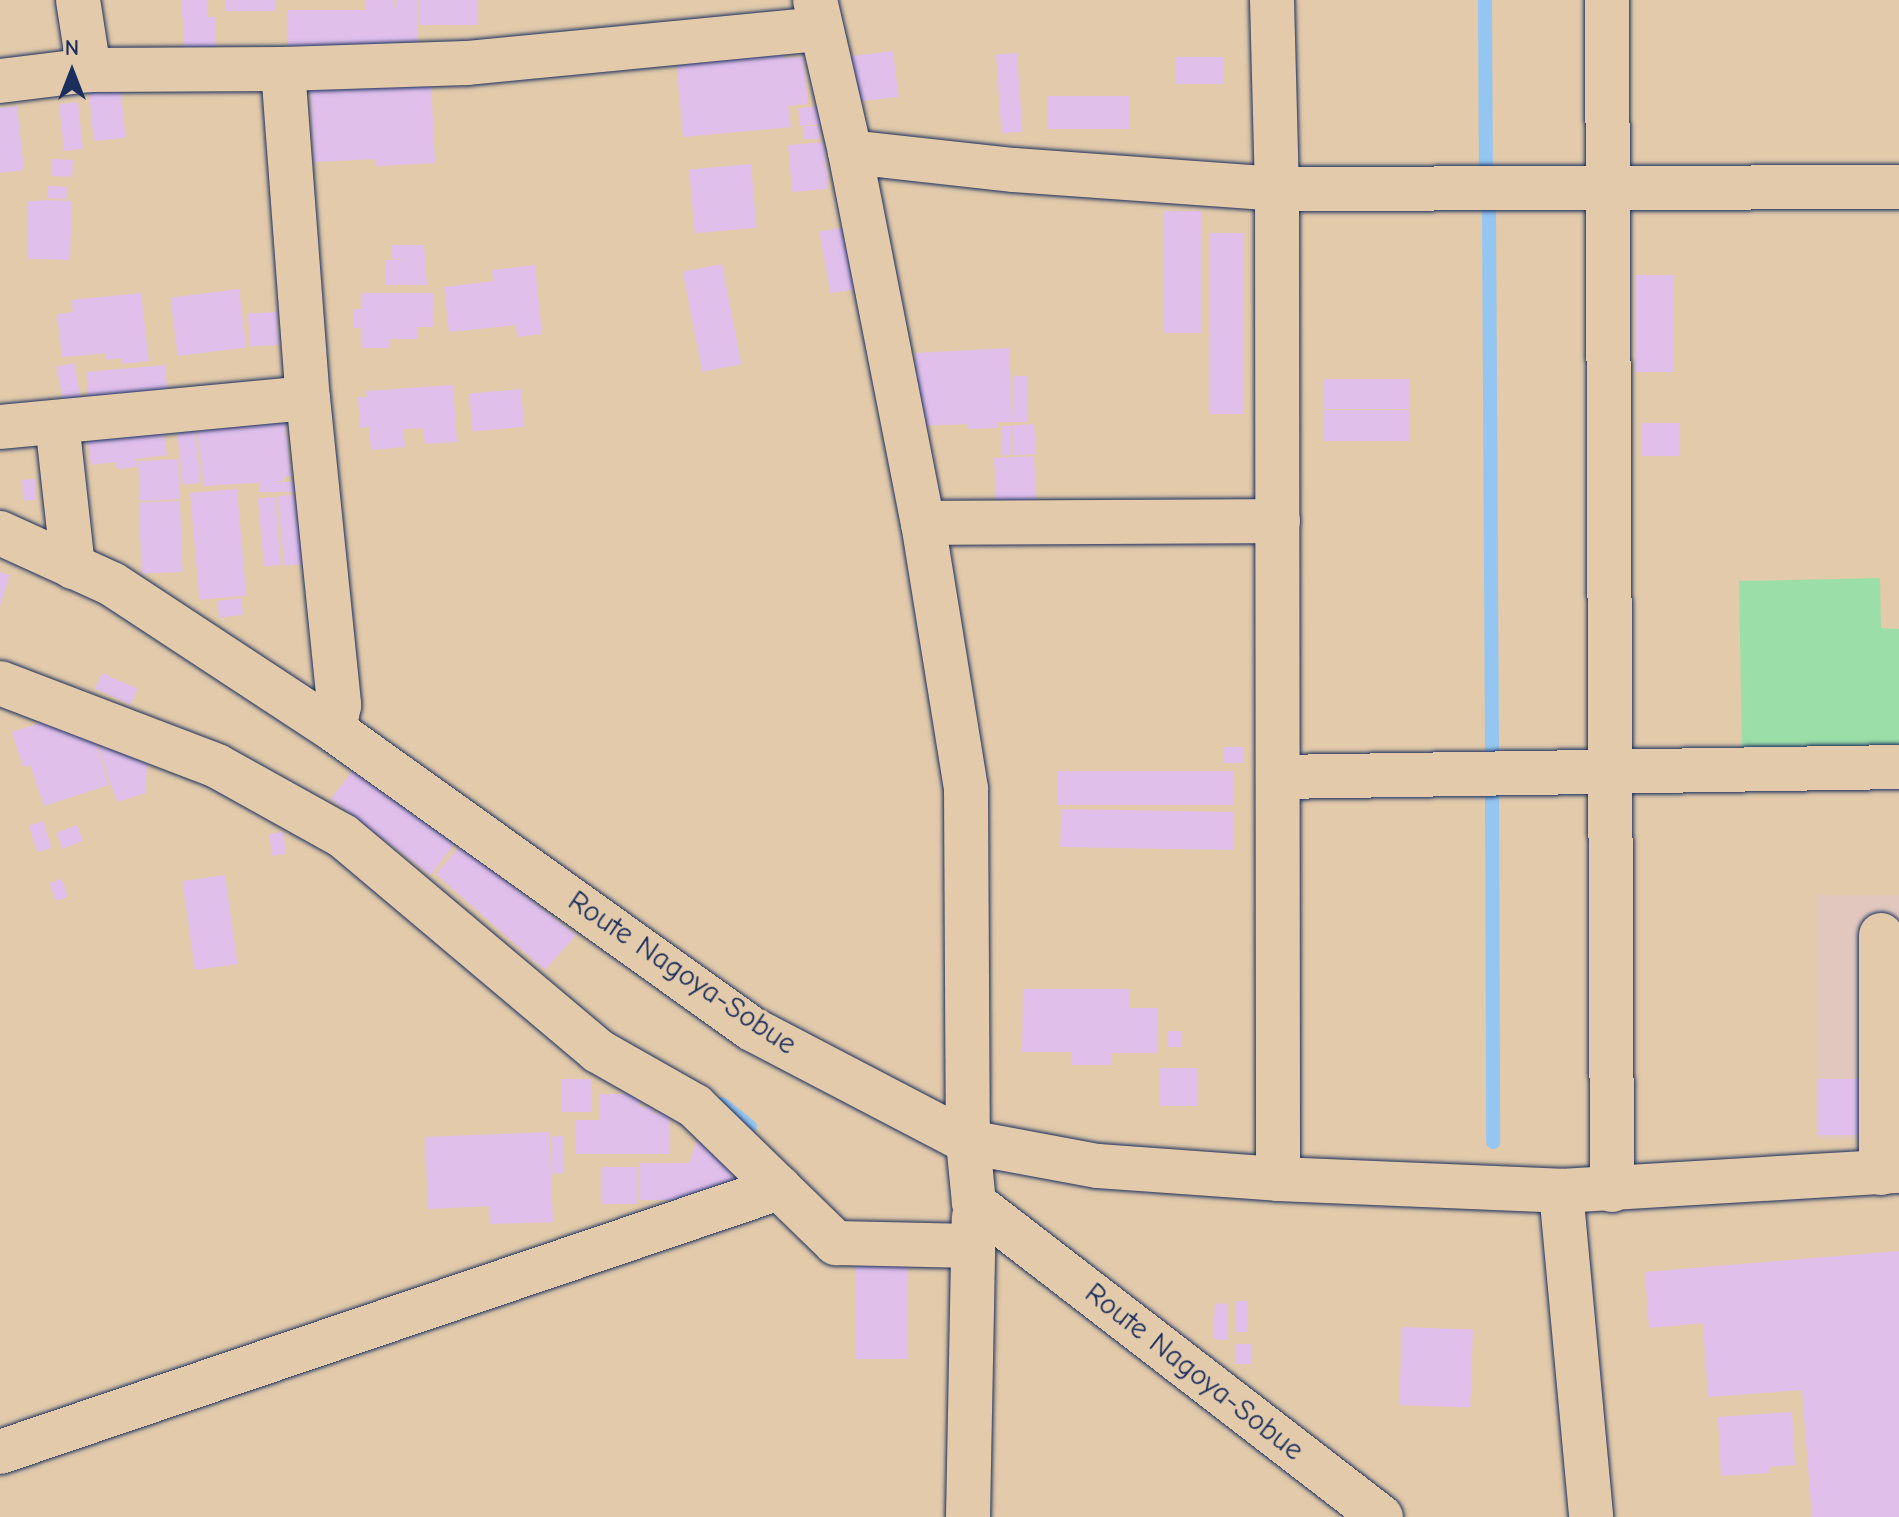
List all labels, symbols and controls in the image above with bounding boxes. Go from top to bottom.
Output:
north arrow [32,32,112,112]
text: N [65,35,79,61]
street label: Route Nagoya-Sobue [561,883,803,1063]
street label: Route Nagoya-Sobue [1077,1275,1311,1469]

